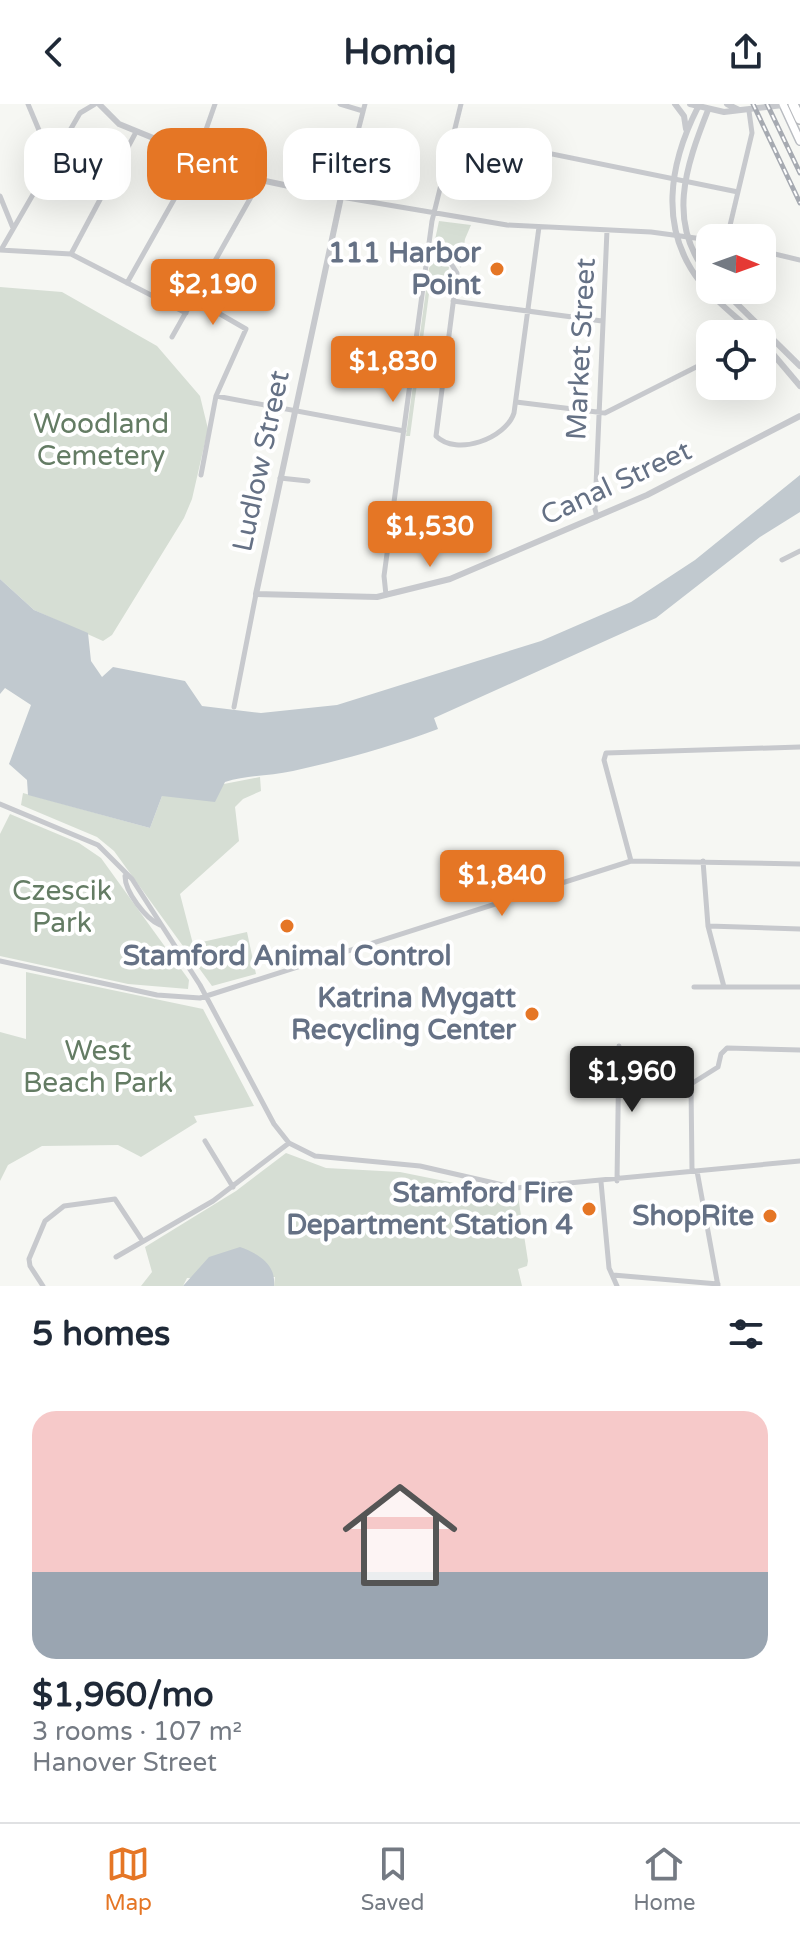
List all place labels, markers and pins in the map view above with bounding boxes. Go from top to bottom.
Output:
place label: 111 Harbor Point [328,236,482,302]
pin: $2,190 [148,259,278,327]
marker: 111 Harbor Point [488,260,506,278]
pin: $1,830 [328,336,458,404]
pin: $1,530 [365,501,495,569]
pin: $1,840 [437,850,567,918]
marker: Stamford Animal Control [278,917,296,935]
place label: Stamford Animal Control [123,939,451,973]
place label: Katrina Mygatt Recycling Center [291,981,517,1047]
marker: Katrina Mygatt Recycling Center [523,1005,541,1023]
pin: $1,960 [567,1046,697,1114]
place label: Stamford Fire Department Station 4 [286,1176,573,1242]
place label: ShopRite [632,1199,754,1233]
marker: Stamford Fire Department Station 4 [580,1200,598,1218]
marker: ShopRite [761,1207,779,1225]

